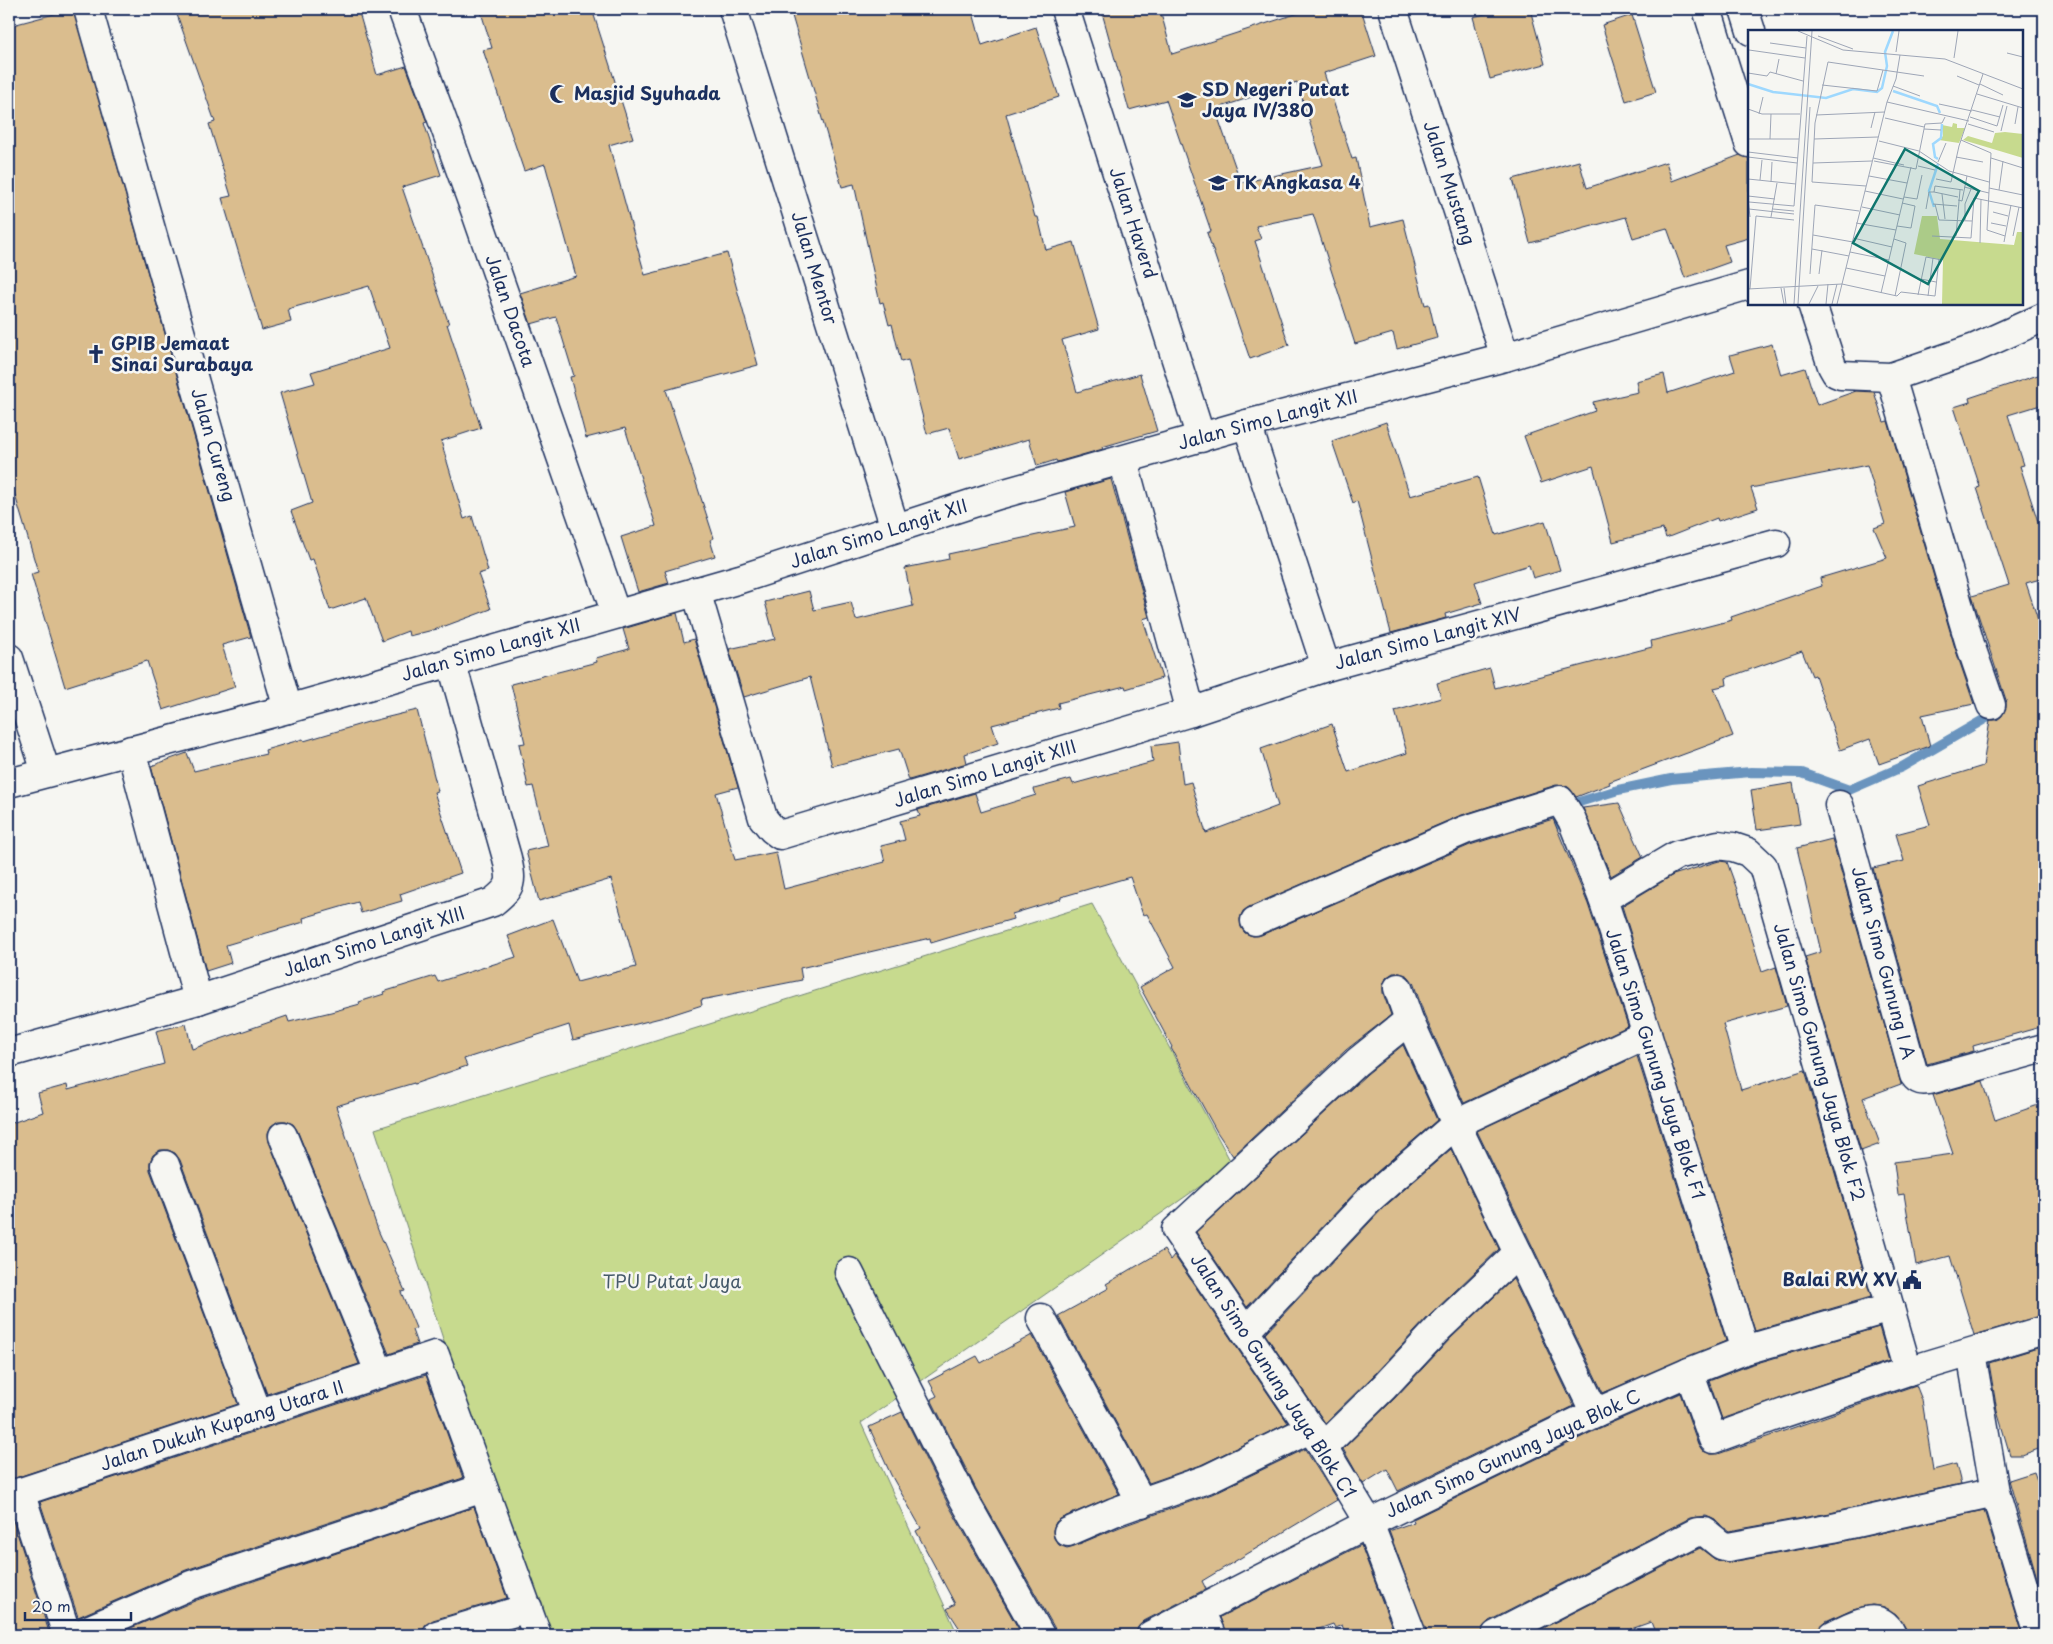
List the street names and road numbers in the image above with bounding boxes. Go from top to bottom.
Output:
street label: Jalan Mustang [1418,117,1483,248]
street label: Jalan Haverd [1104,163,1165,282]
street label: Jalan Mentor [785,208,846,328]
street label: Jalan Dacota [480,251,543,370]
street label: Jalan Simo Langit XII [1174,381,1361,456]
street label: Jalan Cureng [185,385,244,505]
street label: Jalan Simo Langit XII [786,491,971,574]
street label: Jalan Simo Langit XIV [1331,599,1525,676]
street label: Jalan Simo Langit XII [398,610,584,687]
street label: Jalan Simo Langit XIII [890,732,1079,813]
street label: Jalan Simo Gunung I A [1846,863,1923,1062]
street label: Jalan Simo Langit XIII [279,898,468,983]
street label: Jalan Simo Gunung Jaya Blok F2 [1768,919,1873,1204]
street label: Jalan Simo Gunung Jaya Blok F1 [1600,925,1713,1203]
street label: Jalan Simo Gunung Jaya Blok C1 [1185,1248,1364,1503]
street label: Jalan Dukuh Kupang Utara II [96,1372,347,1477]
street label: Jalan Simo Gunung Jaya Blok C [1380,1382,1644,1524]

